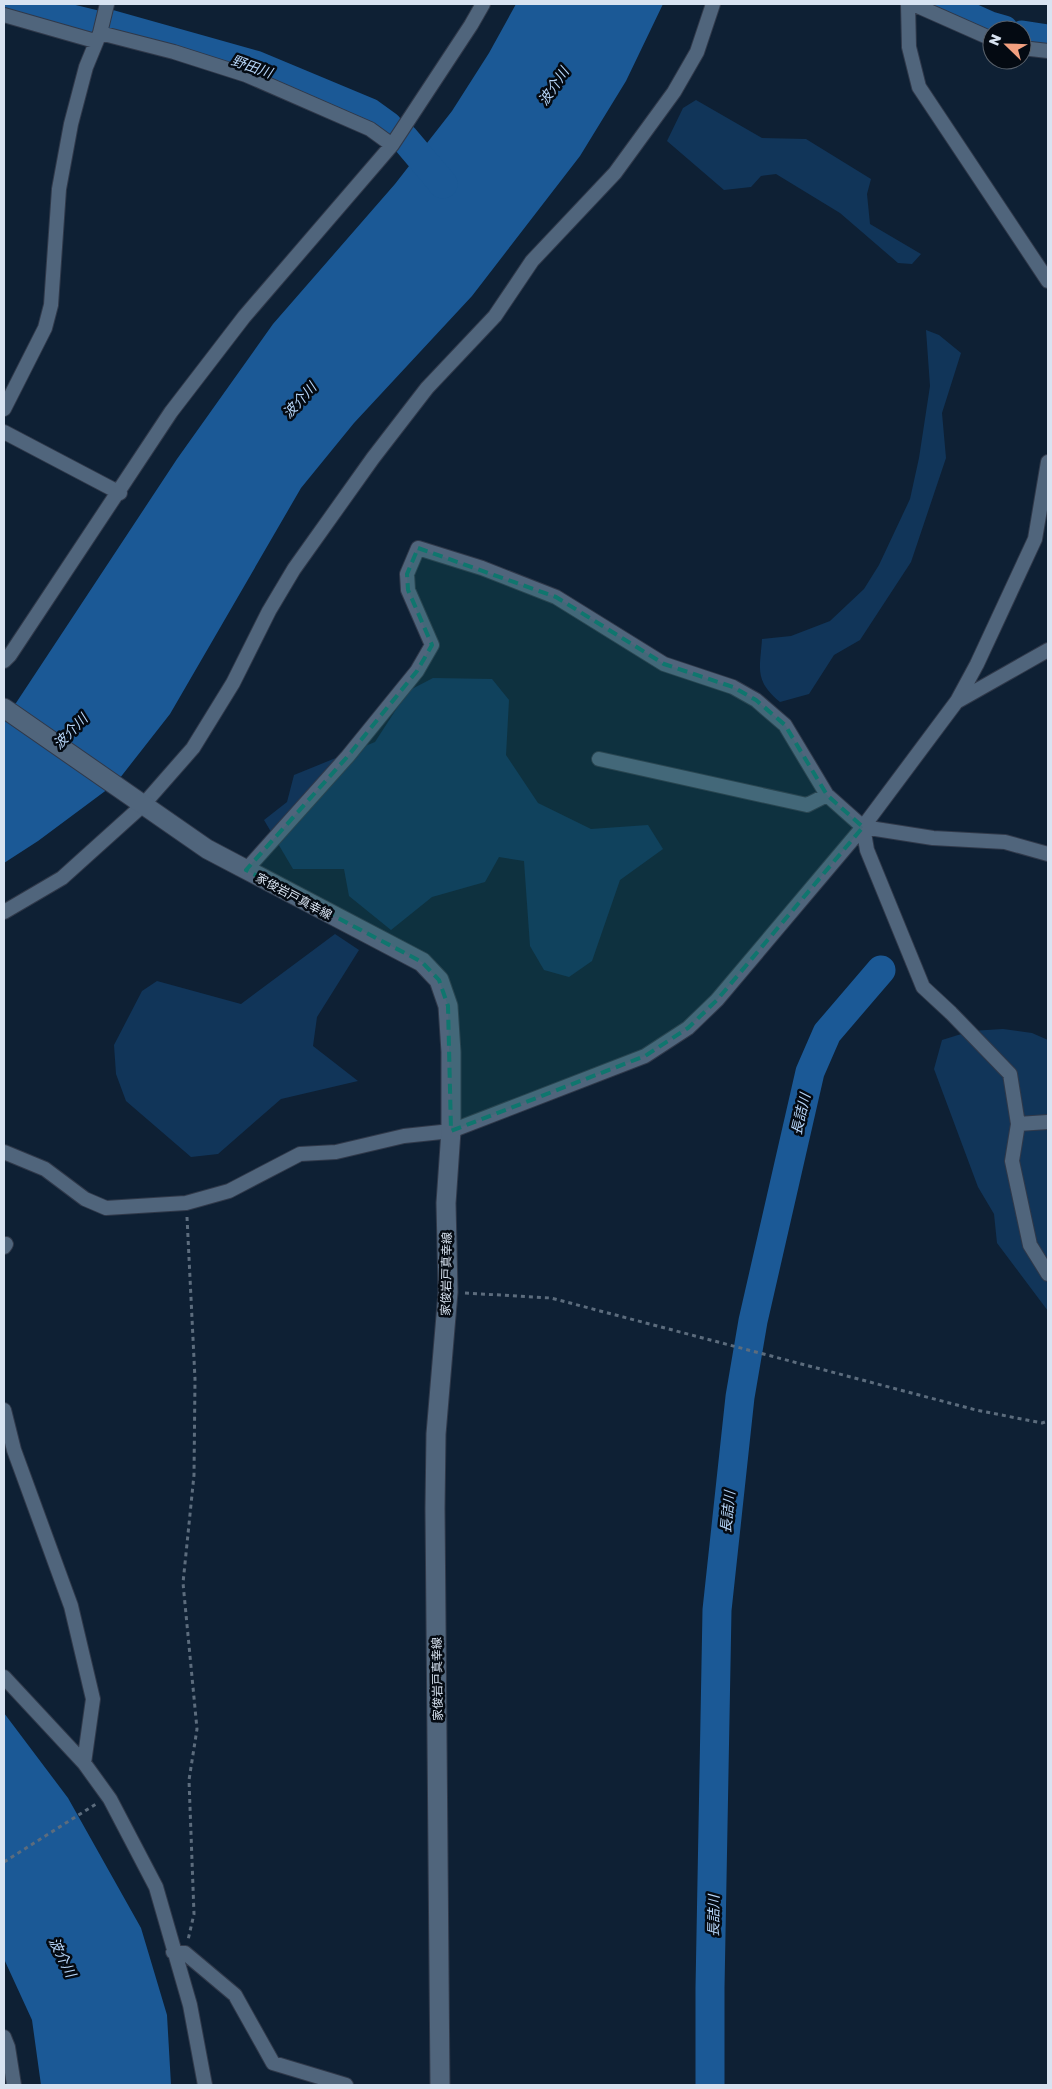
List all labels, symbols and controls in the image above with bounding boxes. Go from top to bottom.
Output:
north arrow [982,20,1032,70]
text: N [985,32,1004,48]
water label: 野田川 [229,51,277,82]
water label: 波介川 [534,62,573,108]
water label: 波介川 [279,377,321,421]
water label: 波介川 [49,709,92,752]
street label: 家俊岩戸真幸線 [253,870,335,922]
water label: 長詰川 [787,1090,813,1136]
street label: 家俊岩戸真幸線 [438,1232,454,1316]
water label: 長詰川 [716,1488,738,1534]
street label: 家俊岩戸真幸線 [429,1637,445,1721]
water label: 長詰川 [704,1893,722,1937]
water label: 波介川 [46,1934,81,1981]

